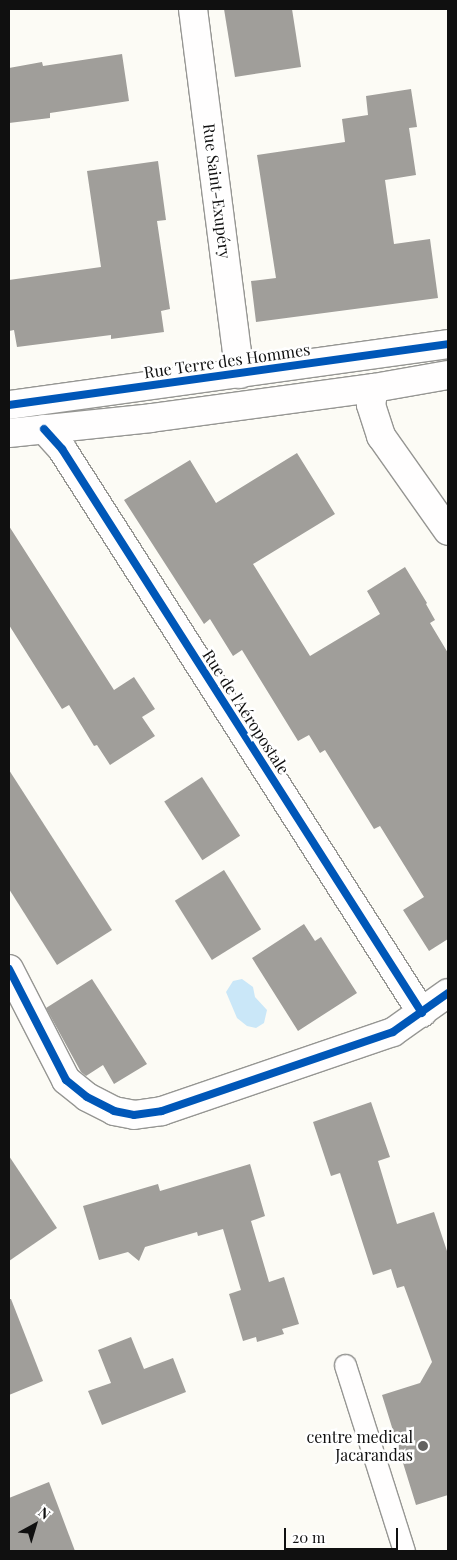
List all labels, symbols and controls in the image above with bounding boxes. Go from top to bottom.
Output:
street label: Rue Saint-Exupéry [199,122,235,260]
street label: Rue Terre des Hommes [143,340,311,382]
street label: Rue de l'Aéropostale [198,646,294,778]
place label: centre medical Jacarandas [306,1427,413,1465]
marker: centre medical Jacarandas [417,1440,429,1452]
north arrow [10,1500,60,1550]
text: N [35,1502,55,1524]
scale bar [287,1518,401,1550]
text: 20 m [292,1527,325,1547]

